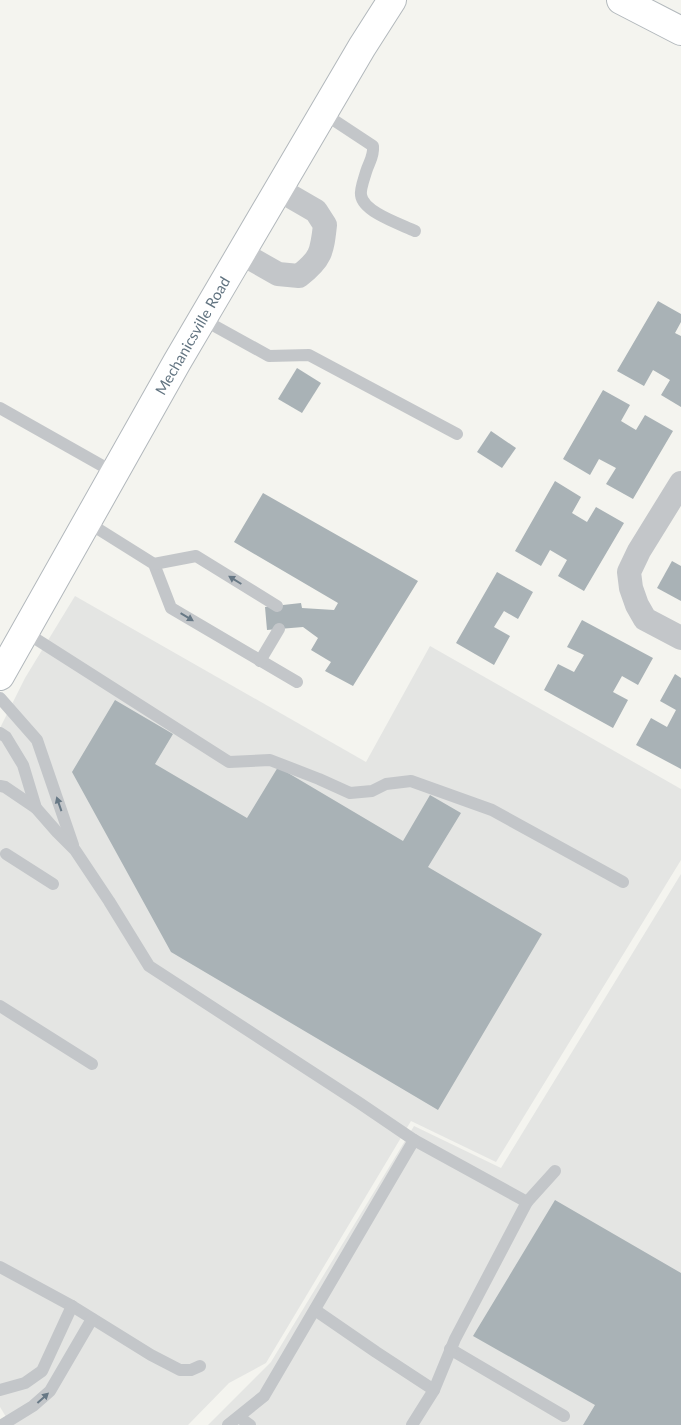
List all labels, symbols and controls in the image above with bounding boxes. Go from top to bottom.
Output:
street label: Mechanicsville Road [151,273,233,398]
one-way arrow [229,576,242,585]
one-way arrow [181,613,194,622]
one-way arrow [54,796,62,811]
one-way arrow [36,1392,48,1404]

